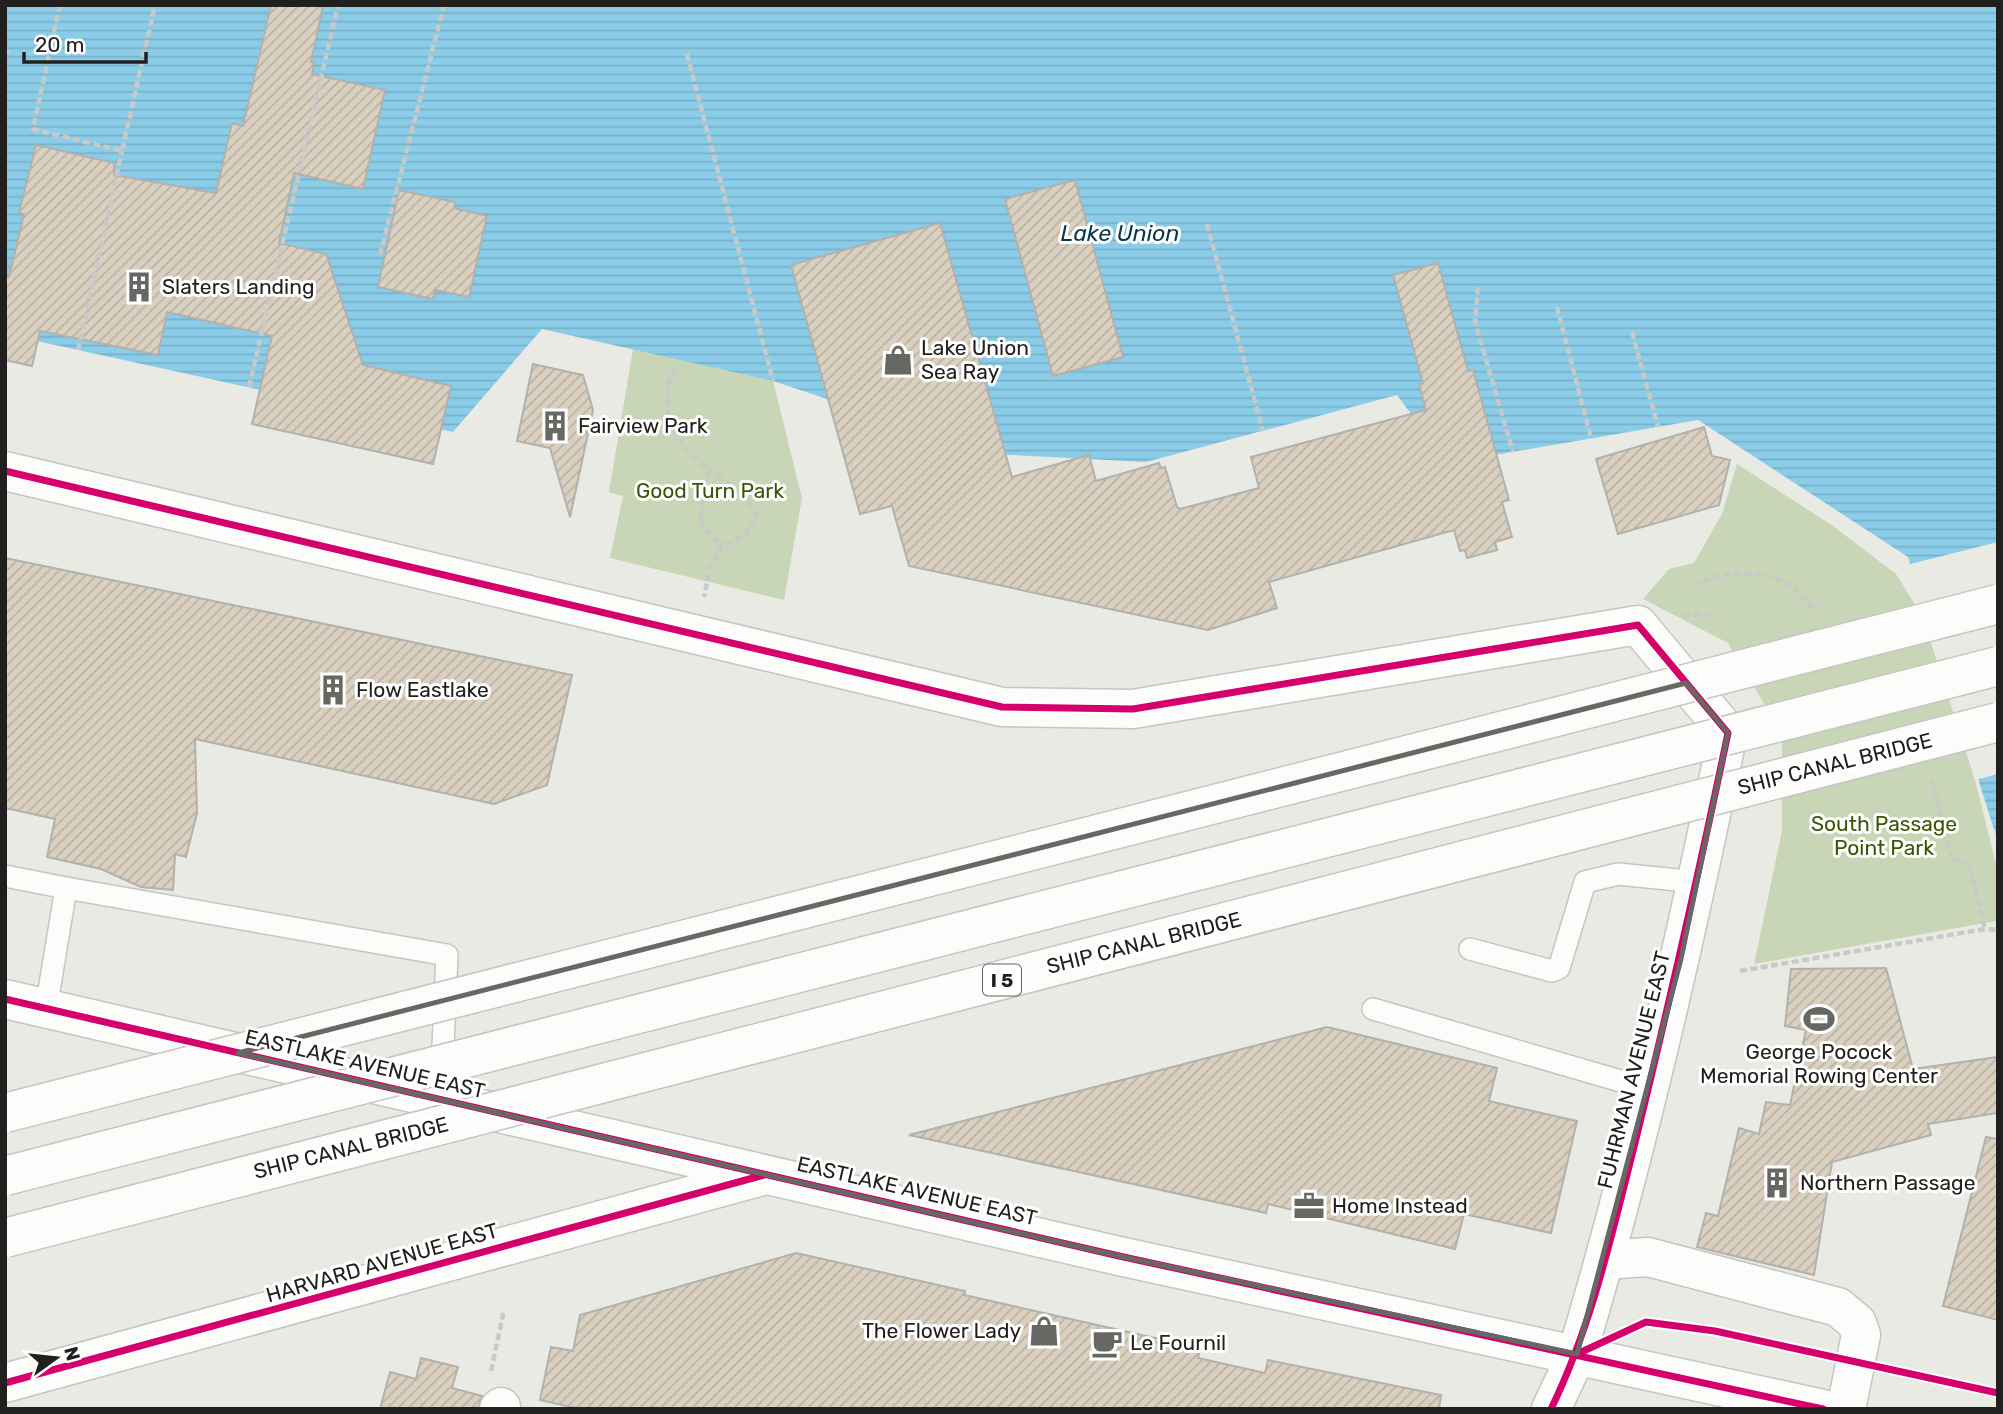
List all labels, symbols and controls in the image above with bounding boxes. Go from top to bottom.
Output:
scale bar [24,21,147,65]
text: 20 m [35,32,84,57]
water label: Lake Union [1061,219,1179,247]
building icon: Slaters Landing [122,270,156,304]
place label: Slaters Landing [162,274,314,299]
place label: Lake Union Sea Ray [921,335,1029,384]
shop icon: Lake Union Sea Ray [881,343,915,377]
building icon: Fairview Park [538,409,572,443]
place label: Fairview Park [578,413,708,438]
park label: Good Turn Park [636,478,784,503]
building icon: Flow Eastlake [316,673,350,707]
place label: Flow Eastlake [356,677,489,702]
street label: SHIP CANAL BRIDGE [1735,727,1935,800]
park label: South Passage Point Park [1811,811,1957,860]
street label: SHIP CANAL BRIDGE [1044,906,1244,979]
street label: FUHRMAN AVENUE EAST [1592,948,1675,1191]
road number: I 5 [983,964,1021,996]
sports icon: George Pocock Memorial Rowing Center [1802,1002,1836,1036]
street label: EASTLAKE AVENUE EAST [243,1024,488,1103]
place label: George Pocock Memorial Rowing Center [1700,1039,1938,1088]
street label: SHIP CANAL BRIDGE [251,1111,451,1184]
street label: EASTLAKE AVENUE EAST [795,1151,1040,1230]
building icon: Northern Passage [1760,1166,1794,1200]
place label: Northern Passage [1800,1170,1975,1195]
office icon: Home Instead [1292,1189,1326,1223]
place label: Home Instead [1332,1193,1468,1218]
street label: HARVARD AVENUE EAST [263,1217,501,1308]
shop icon: The Flower Lady [1027,1314,1061,1348]
place label: The Flower Lady [862,1318,1021,1343]
north arrow [21,1323,91,1393]
cafe icon: Le Fournil [1090,1326,1124,1360]
place label: Le Fournil [1130,1330,1226,1355]
text: N [59,1344,85,1363]

